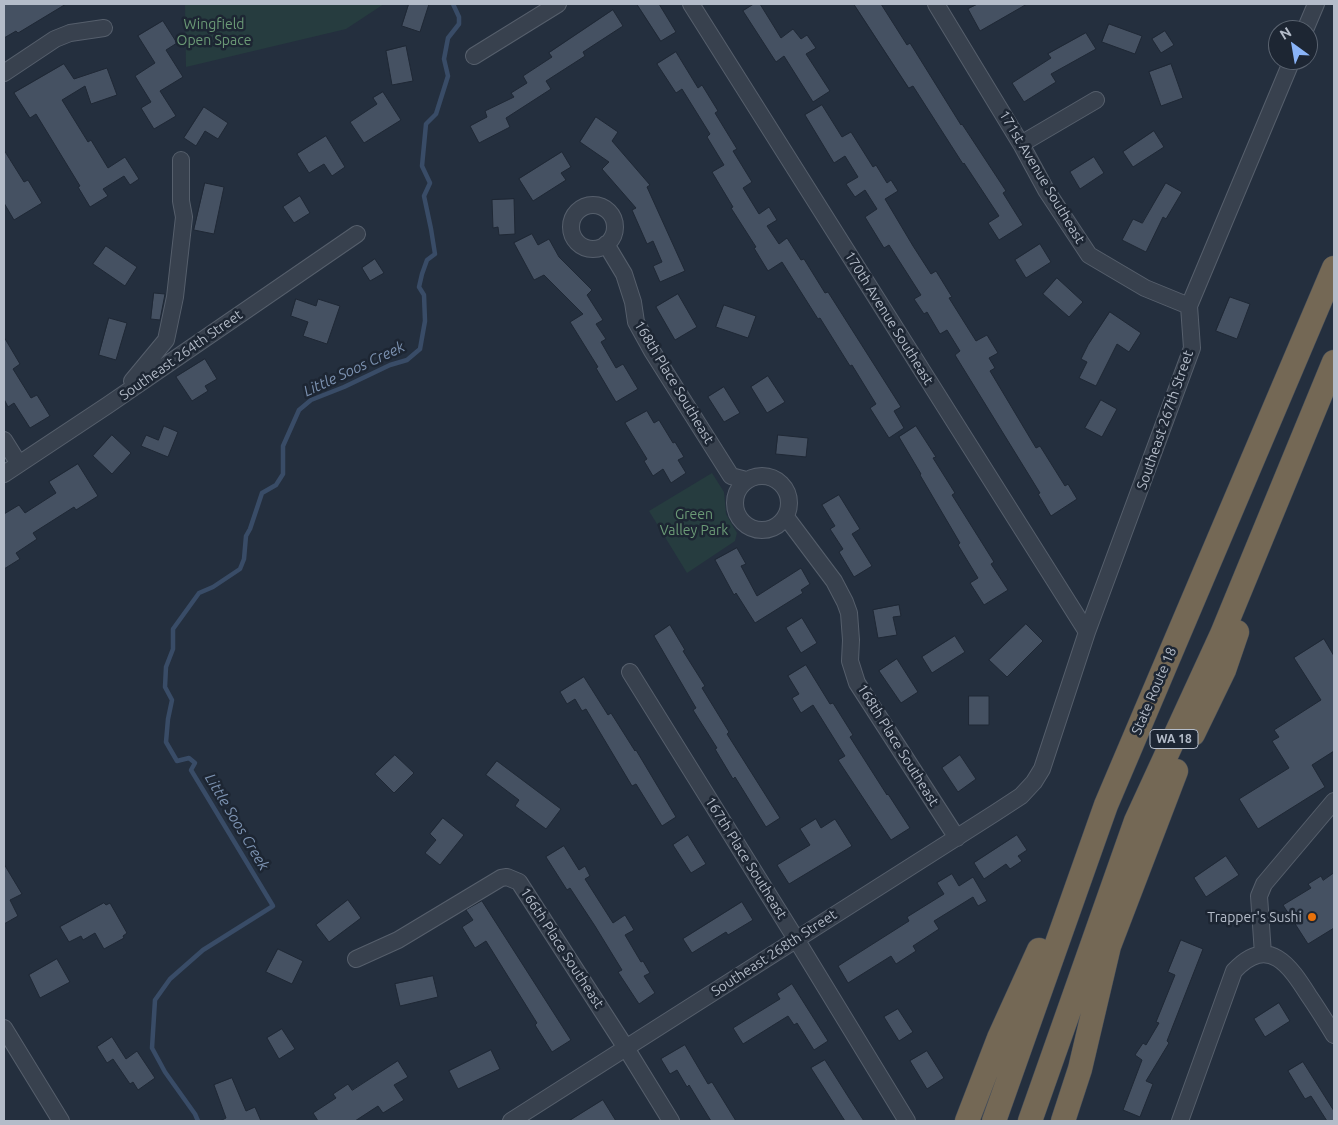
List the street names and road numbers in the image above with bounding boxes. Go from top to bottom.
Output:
street label: 171st Avenue Southeast [996,107,1088,247]
street label: 170th Avenue Southeast [841,248,937,388]
street label: Southeast 264th Street [116,306,246,404]
street label: 168th Place Southeast [631,317,717,447]
street label: Southeast 267th Street [1133,348,1197,492]
street label: State Route 18 [1128,645,1180,737]
street label: 168th Place Southeast [854,681,942,809]
road number: WA 18 [1150,730,1198,749]
street label: 167th Place Southeast [702,794,790,922]
street label: 166th Place Southeast [517,884,607,1012]
street label: Southeast 268th Street [708,906,840,1000]

